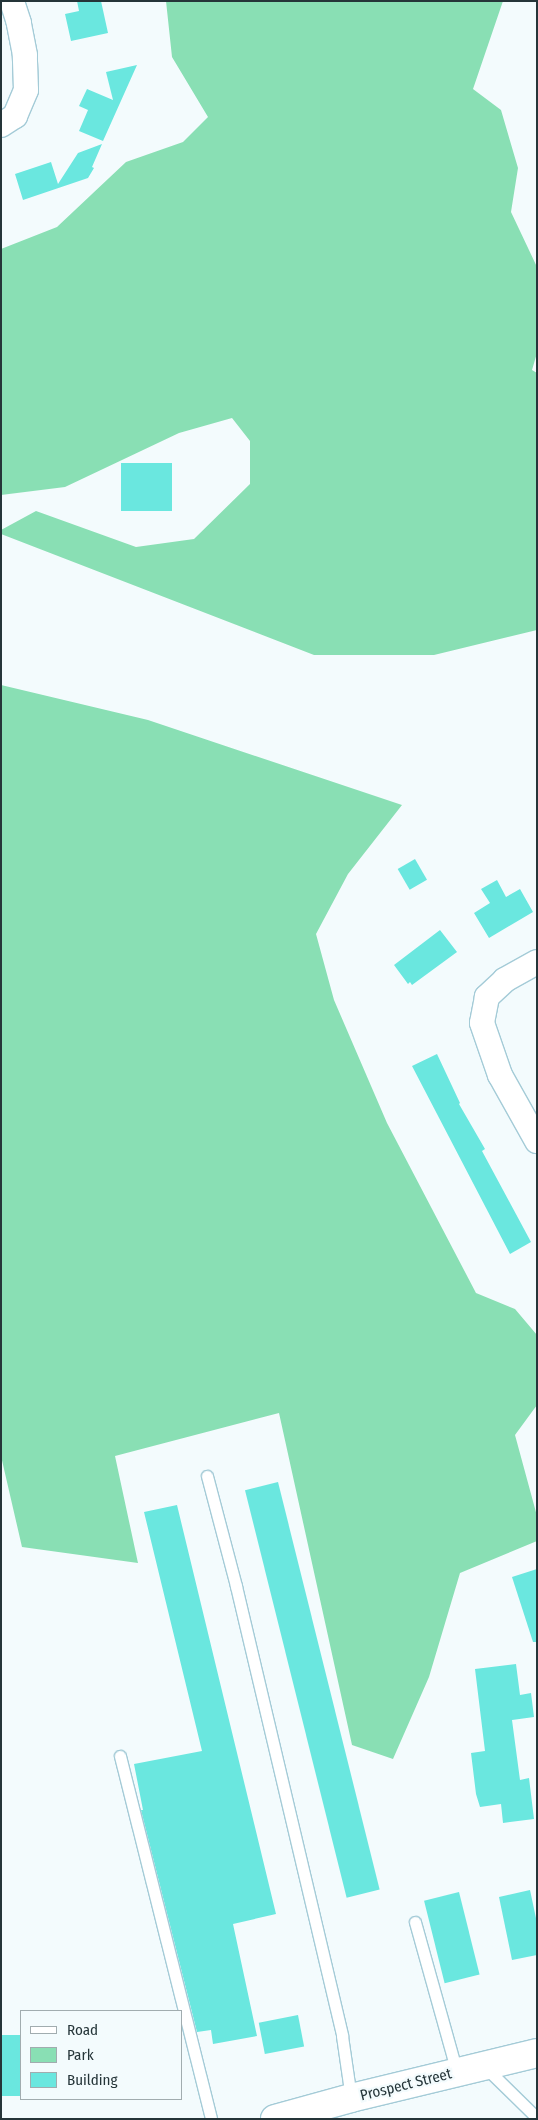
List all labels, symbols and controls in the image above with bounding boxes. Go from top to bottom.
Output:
legend [20,2010,182,2100]
text: Road [67,2021,98,2039]
text: Park [67,2046,94,2064]
street label: Prospect Street [358,2065,454,2105]
text: Building [67,2071,118,2089]

